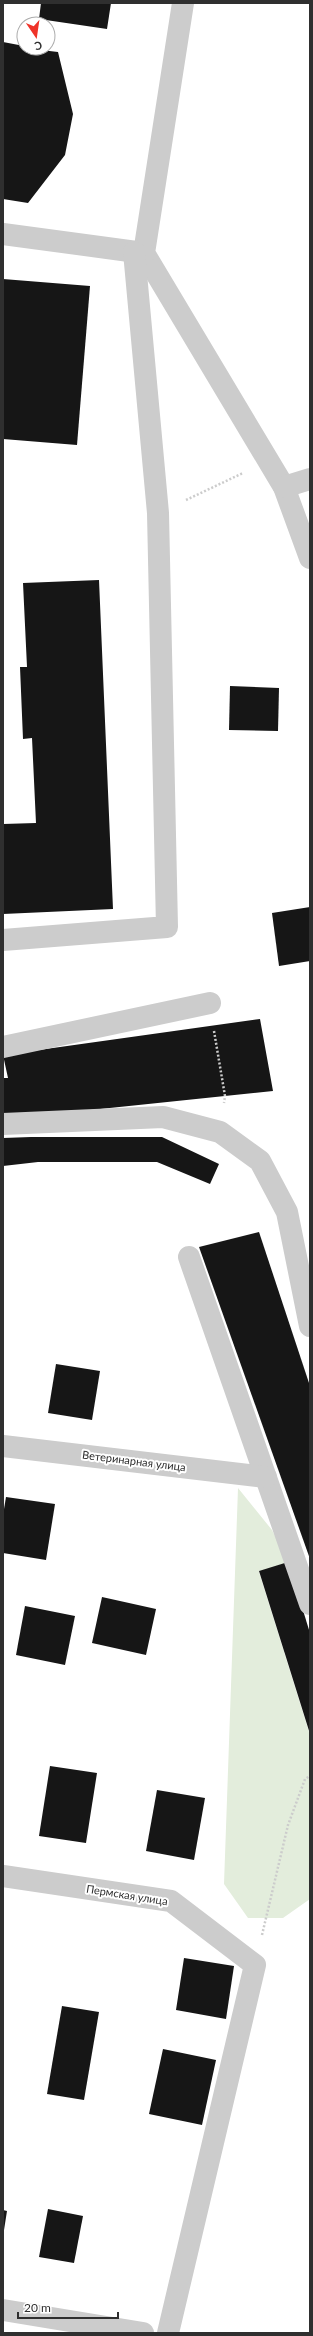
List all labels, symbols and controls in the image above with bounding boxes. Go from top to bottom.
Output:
north arrow [16,16,56,56]
text: С [33,39,43,54]
street label: Ветеринарная улица [82,1448,187,1473]
street label: Пермская улица [85,1882,169,1907]
scale bar [18,2294,118,2320]
text: 20 m [24,2300,51,2315]

